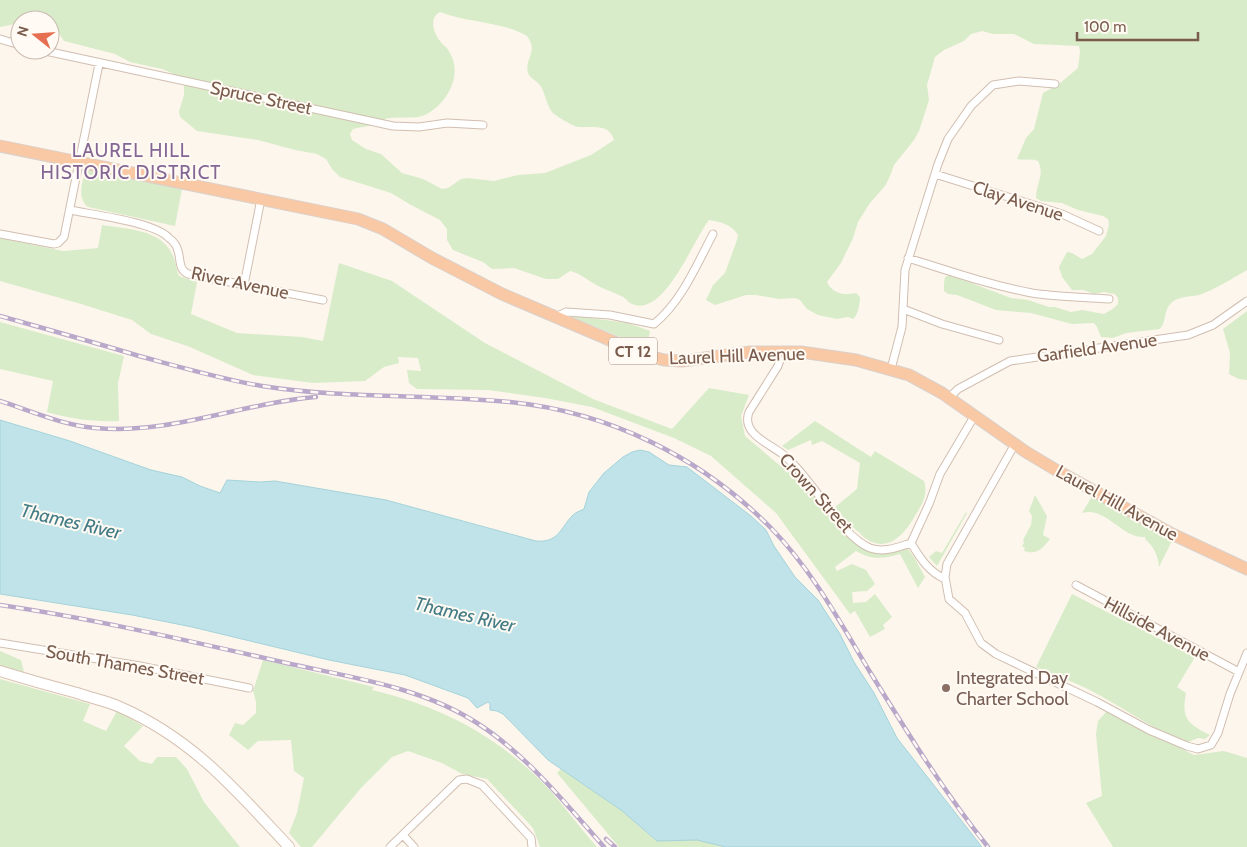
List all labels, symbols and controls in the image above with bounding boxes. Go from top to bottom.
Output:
north arrow [10,10,60,60]
scale bar [1077,10,1198,42]
text: 100 m [1084,18,1126,36]
text: N [13,24,33,39]
street label: Spruce Street [208,77,314,119]
district label: LAUREL HILL HISTORIC DISTRICT [41,139,221,184]
street label: Clay Avenue [970,176,1066,226]
street label: River Avenue [189,262,291,304]
street label: Garfield Avenue [1036,329,1158,367]
road number: CT 12 [609,338,657,364]
street label: Laurel Hill Avenue [669,343,805,369]
street label: Crown Street [774,449,858,537]
street label: Laurel Hill Avenue [1052,460,1182,546]
water label: Thames River [18,499,124,544]
water label: Thames River [412,592,518,637]
street label: Hillside Avenue [1100,592,1214,666]
street label: South Thames Street [44,640,206,690]
place label: Integrated Day Charter School [956,667,1069,710]
marker: Integrated Day Charter School [940,682,952,694]

